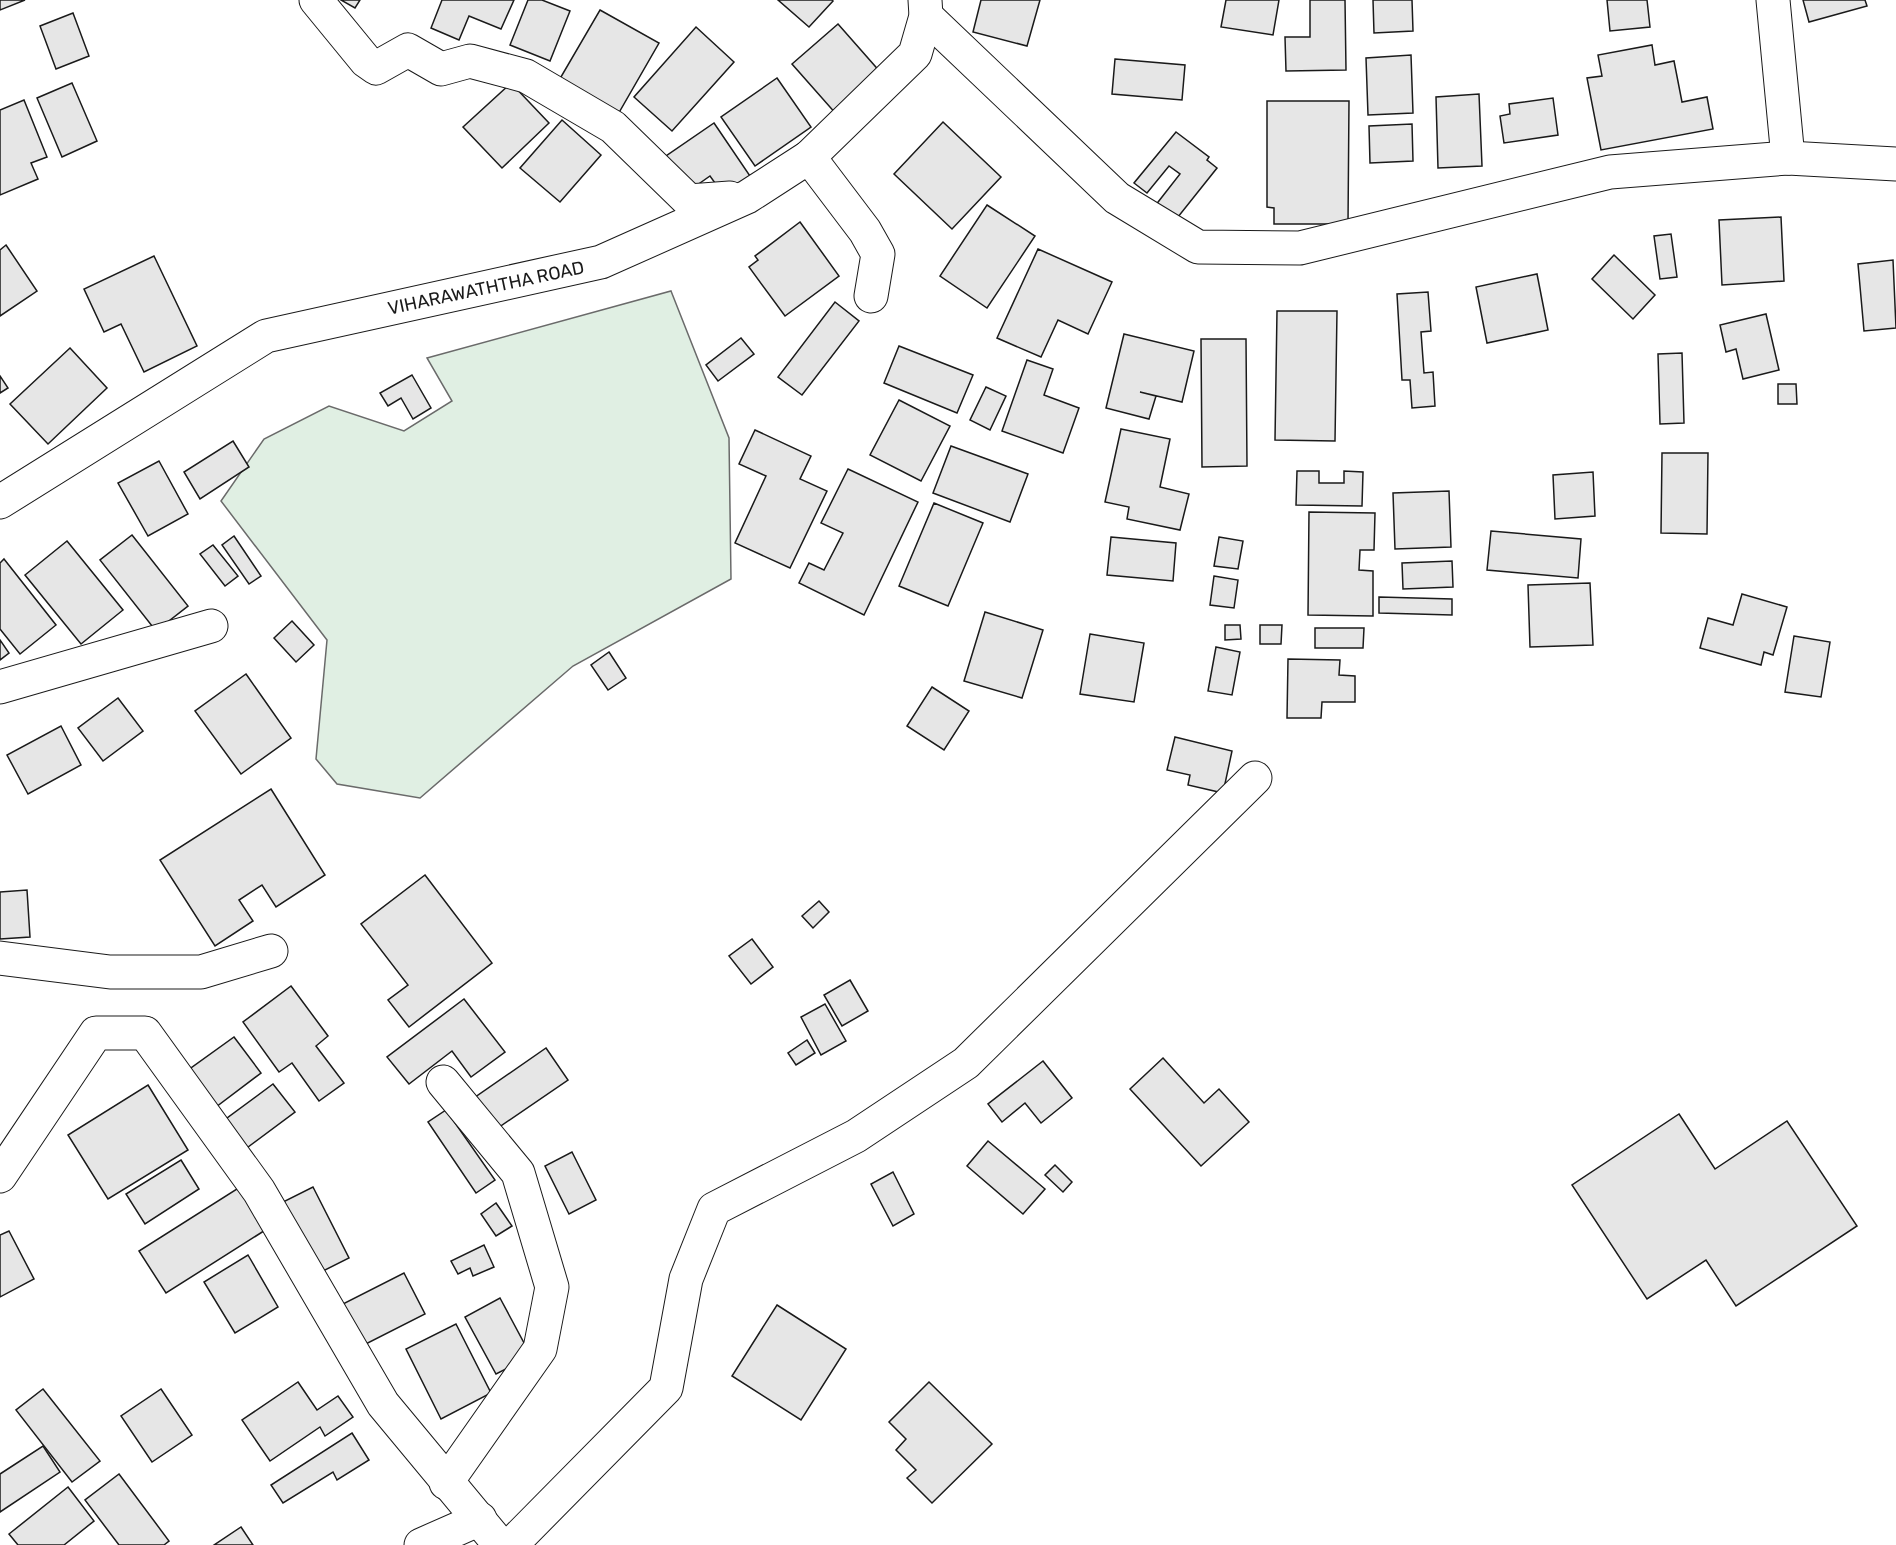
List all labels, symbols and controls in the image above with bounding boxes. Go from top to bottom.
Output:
street label: VIHARAWATHTHA ROAD [386,256,586,320]

